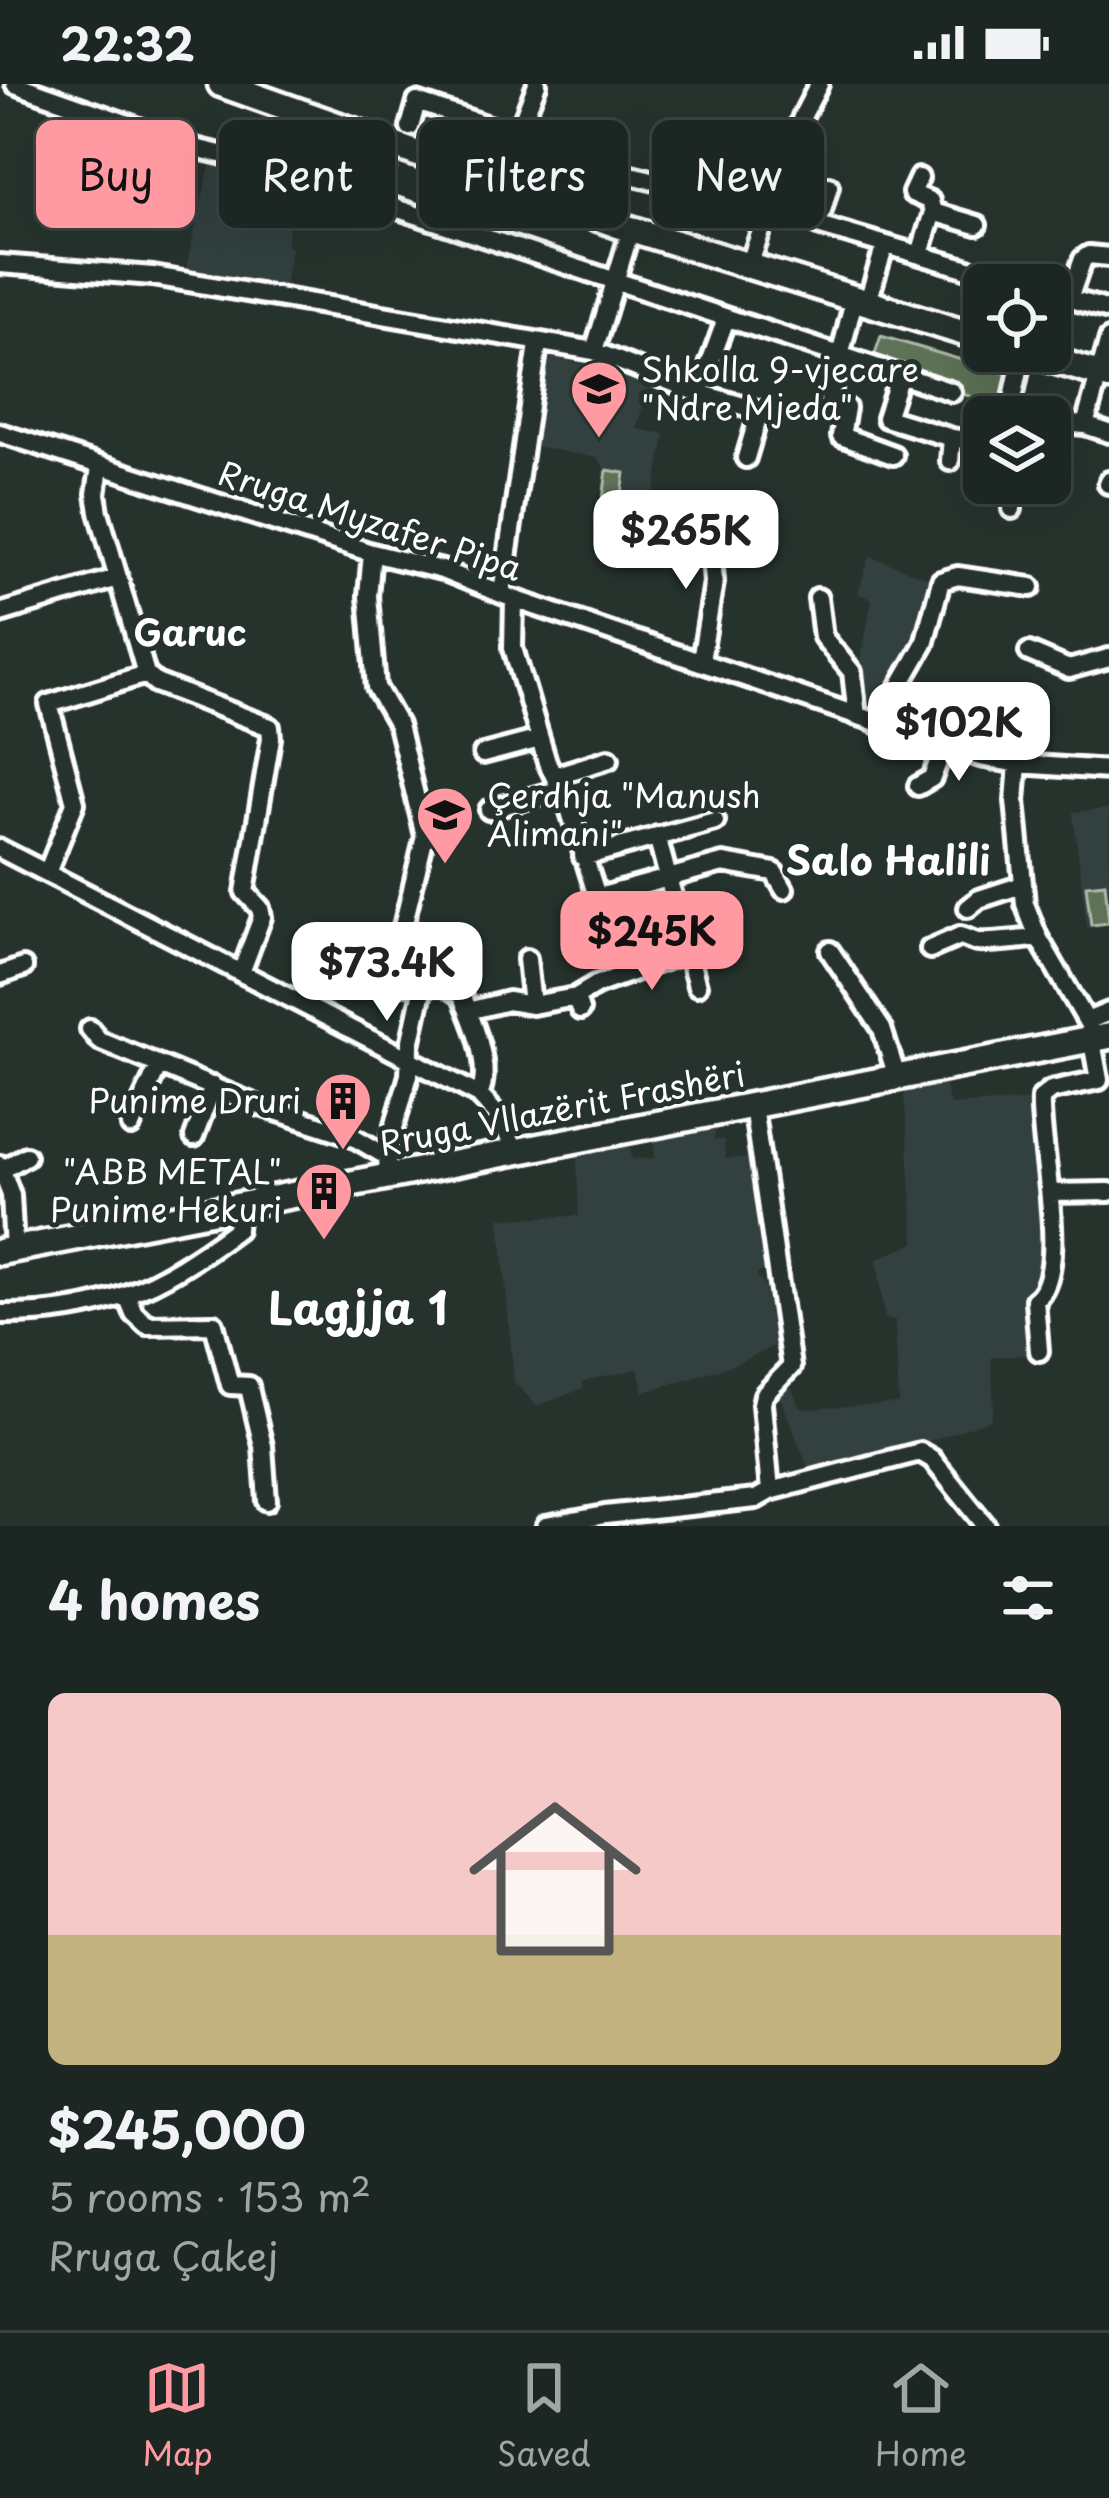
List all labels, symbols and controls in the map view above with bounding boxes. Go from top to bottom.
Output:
text: 22:32 [60,8,195,76]
chip: Buy [36,120,195,228]
chip: Rent [219,120,395,228]
chip: Filters [419,120,628,228]
chip: New [652,120,824,228]
map controls [963,264,1071,504]
button: locate [963,264,1071,372]
place label: Shkolla 9-vjecare "Ndre Mjeda" [641,343,919,431]
school or university icon: Shkolla 9-vjecare "Ndre Mjeda" [568,358,630,440]
button: layers [963,396,1071,504]
street label: Rruga Myzafer Pipa [212,446,529,592]
pin: $265K [602,490,770,592]
text: $265K [620,499,752,558]
district label: Garuc [133,604,247,658]
pin: $102K [875,682,1043,784]
text: $102K [895,691,1023,750]
place label: Çerdhja "Manush Alimani" [487,769,761,857]
school or university icon: Çerdhja "Manush Alimani" [414,784,476,866]
district label: Salo Halili [786,829,990,888]
pin: $245K [568,891,736,993]
text: $245K [587,900,717,959]
pin: $73.4K [289,922,485,1024]
text: $73.4K [318,931,456,990]
street label: Rruga Vllazërit Frashëri [374,1047,749,1167]
building icon: Punime Druri [312,1070,374,1152]
place label: Punime Druri [88,1074,301,1124]
place label: "ABB METAL" Punime Hekuri [50,1145,282,1233]
building icon: "ABB METAL" Punime Hekuri [293,1160,355,1242]
district label: Lagjja 1 [268,1272,448,1340]
text: 4 homes [48,1560,260,1637]
icon: filters [995,1565,1061,1631]
icon: home [447,1771,663,1987]
text: $245,000 [48,2089,306,2166]
text: 5 rooms · 153 m² [48,2166,371,2225]
text: Rruga Çakej [48,2225,278,2284]
tab: Map [142,2355,213,2477]
tab: Saved [497,2355,591,2477]
tab: Home [875,2355,967,2477]

